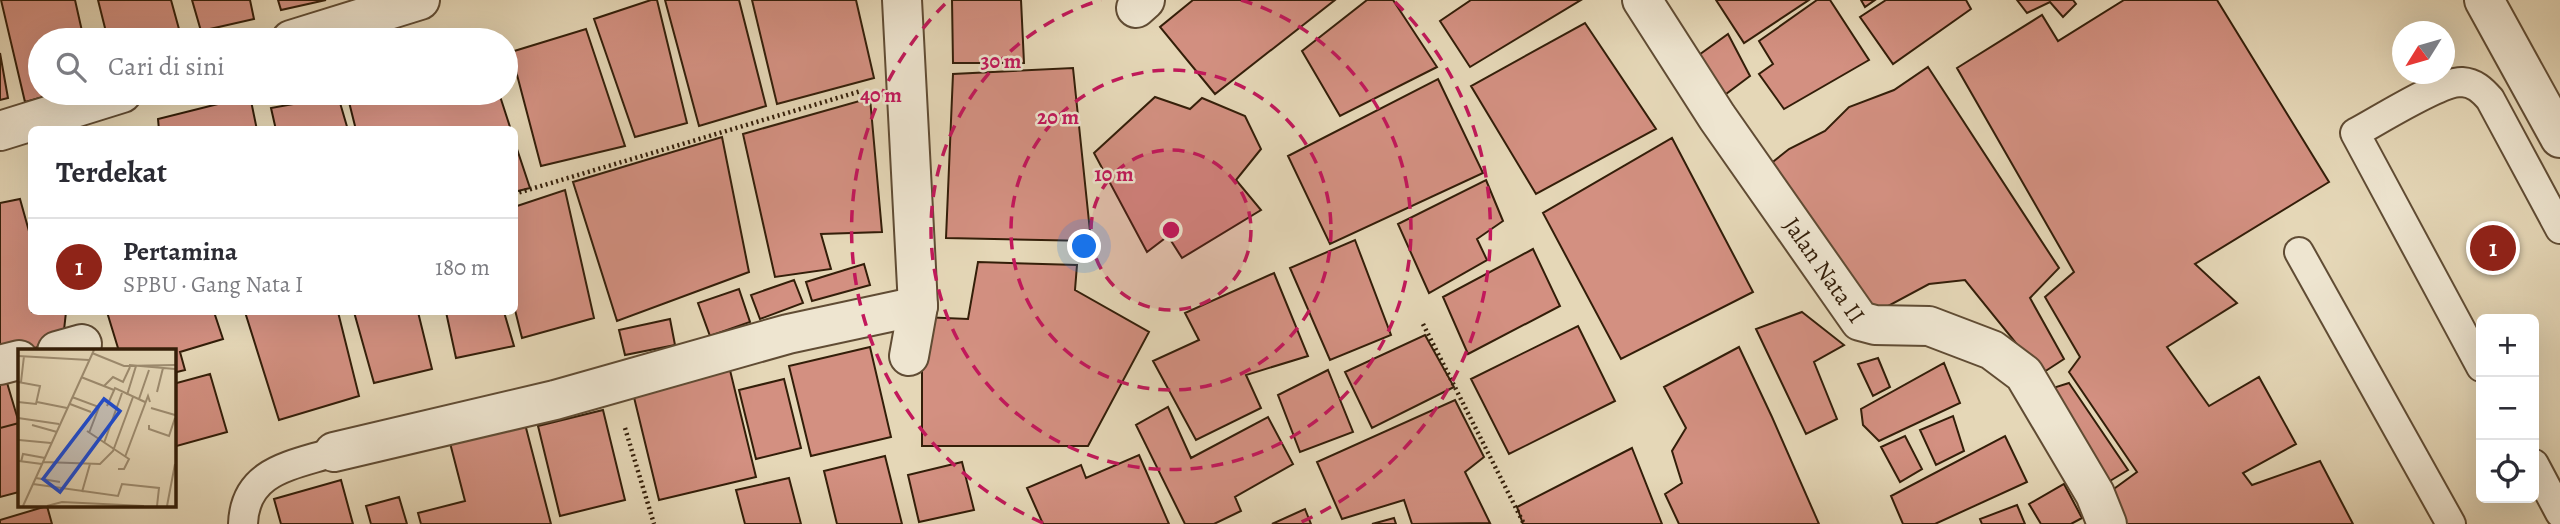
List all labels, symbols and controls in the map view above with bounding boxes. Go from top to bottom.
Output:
north arrow [2392,21,2455,84]
search box [28,28,518,105]
text: 30 m [981,47,1022,75]
icon: search [52,48,90,86]
text: Cari di sini [108,49,225,84]
text: 40 m [860,81,902,109]
text: 20 m [1037,103,1079,131]
text: Terdekat [56,152,167,192]
text: 10 m [1094,160,1134,188]
street label: Jalan Nata II [1776,211,1873,329]
centre of rings [1159,218,1183,242]
pin: 1 [2470,222,2516,274]
your location [1067,229,1101,263]
text: Pertamina [123,234,238,269]
text: 1 [75,252,83,283]
text: 180 m [435,252,490,283]
text: SPBU · Gang Nata I [123,269,303,300]
map controls [2476,314,2539,503]
button: + [2476,314,2539,377]
inset map [18,349,175,506]
button: − [2476,377,2539,440]
button: locate [2476,440,2539,503]

